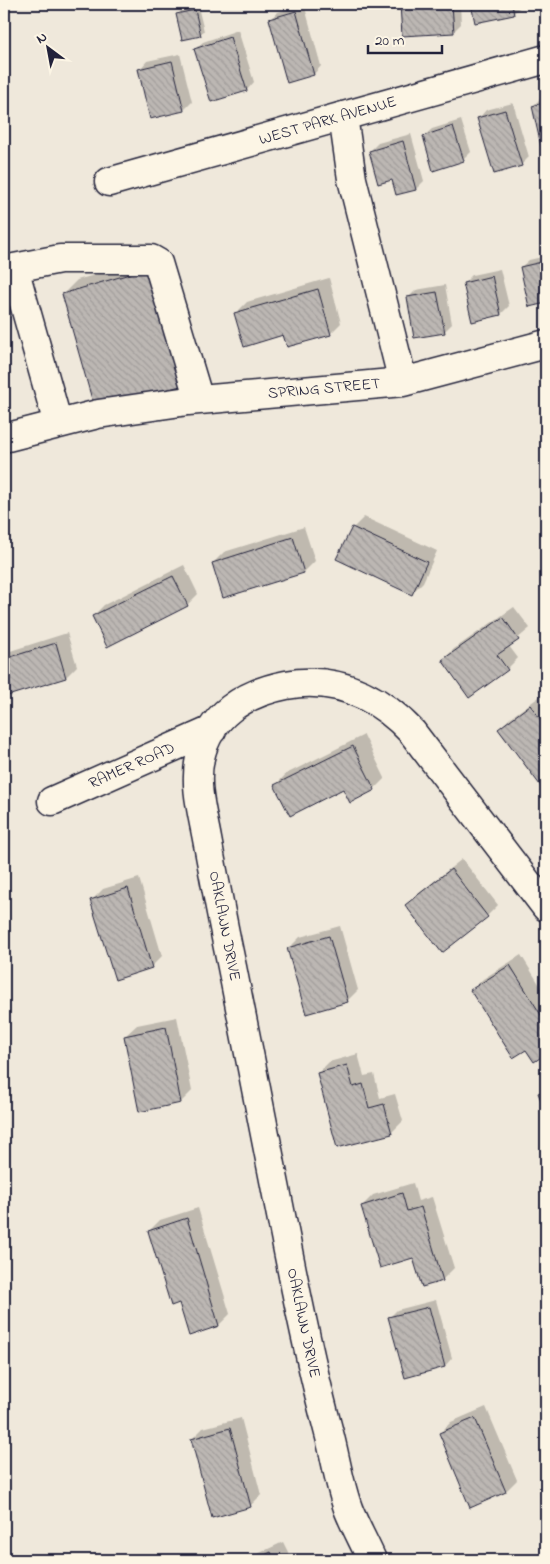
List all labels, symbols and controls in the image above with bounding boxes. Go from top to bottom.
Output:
north arrow [22,22,72,72]
scale bar [368,22,441,54]
text: N [32,27,51,50]
text: 20 m [375,30,405,52]
street label: WEST PARK AVENUE [256,90,400,152]
street label: SPRING STREET [267,372,381,406]
street label: RAMER ROAD [85,736,179,796]
street label: OAKLAWN DRIVE [202,869,246,983]
street label: OAKLAWN DRIVE [280,1266,326,1380]

